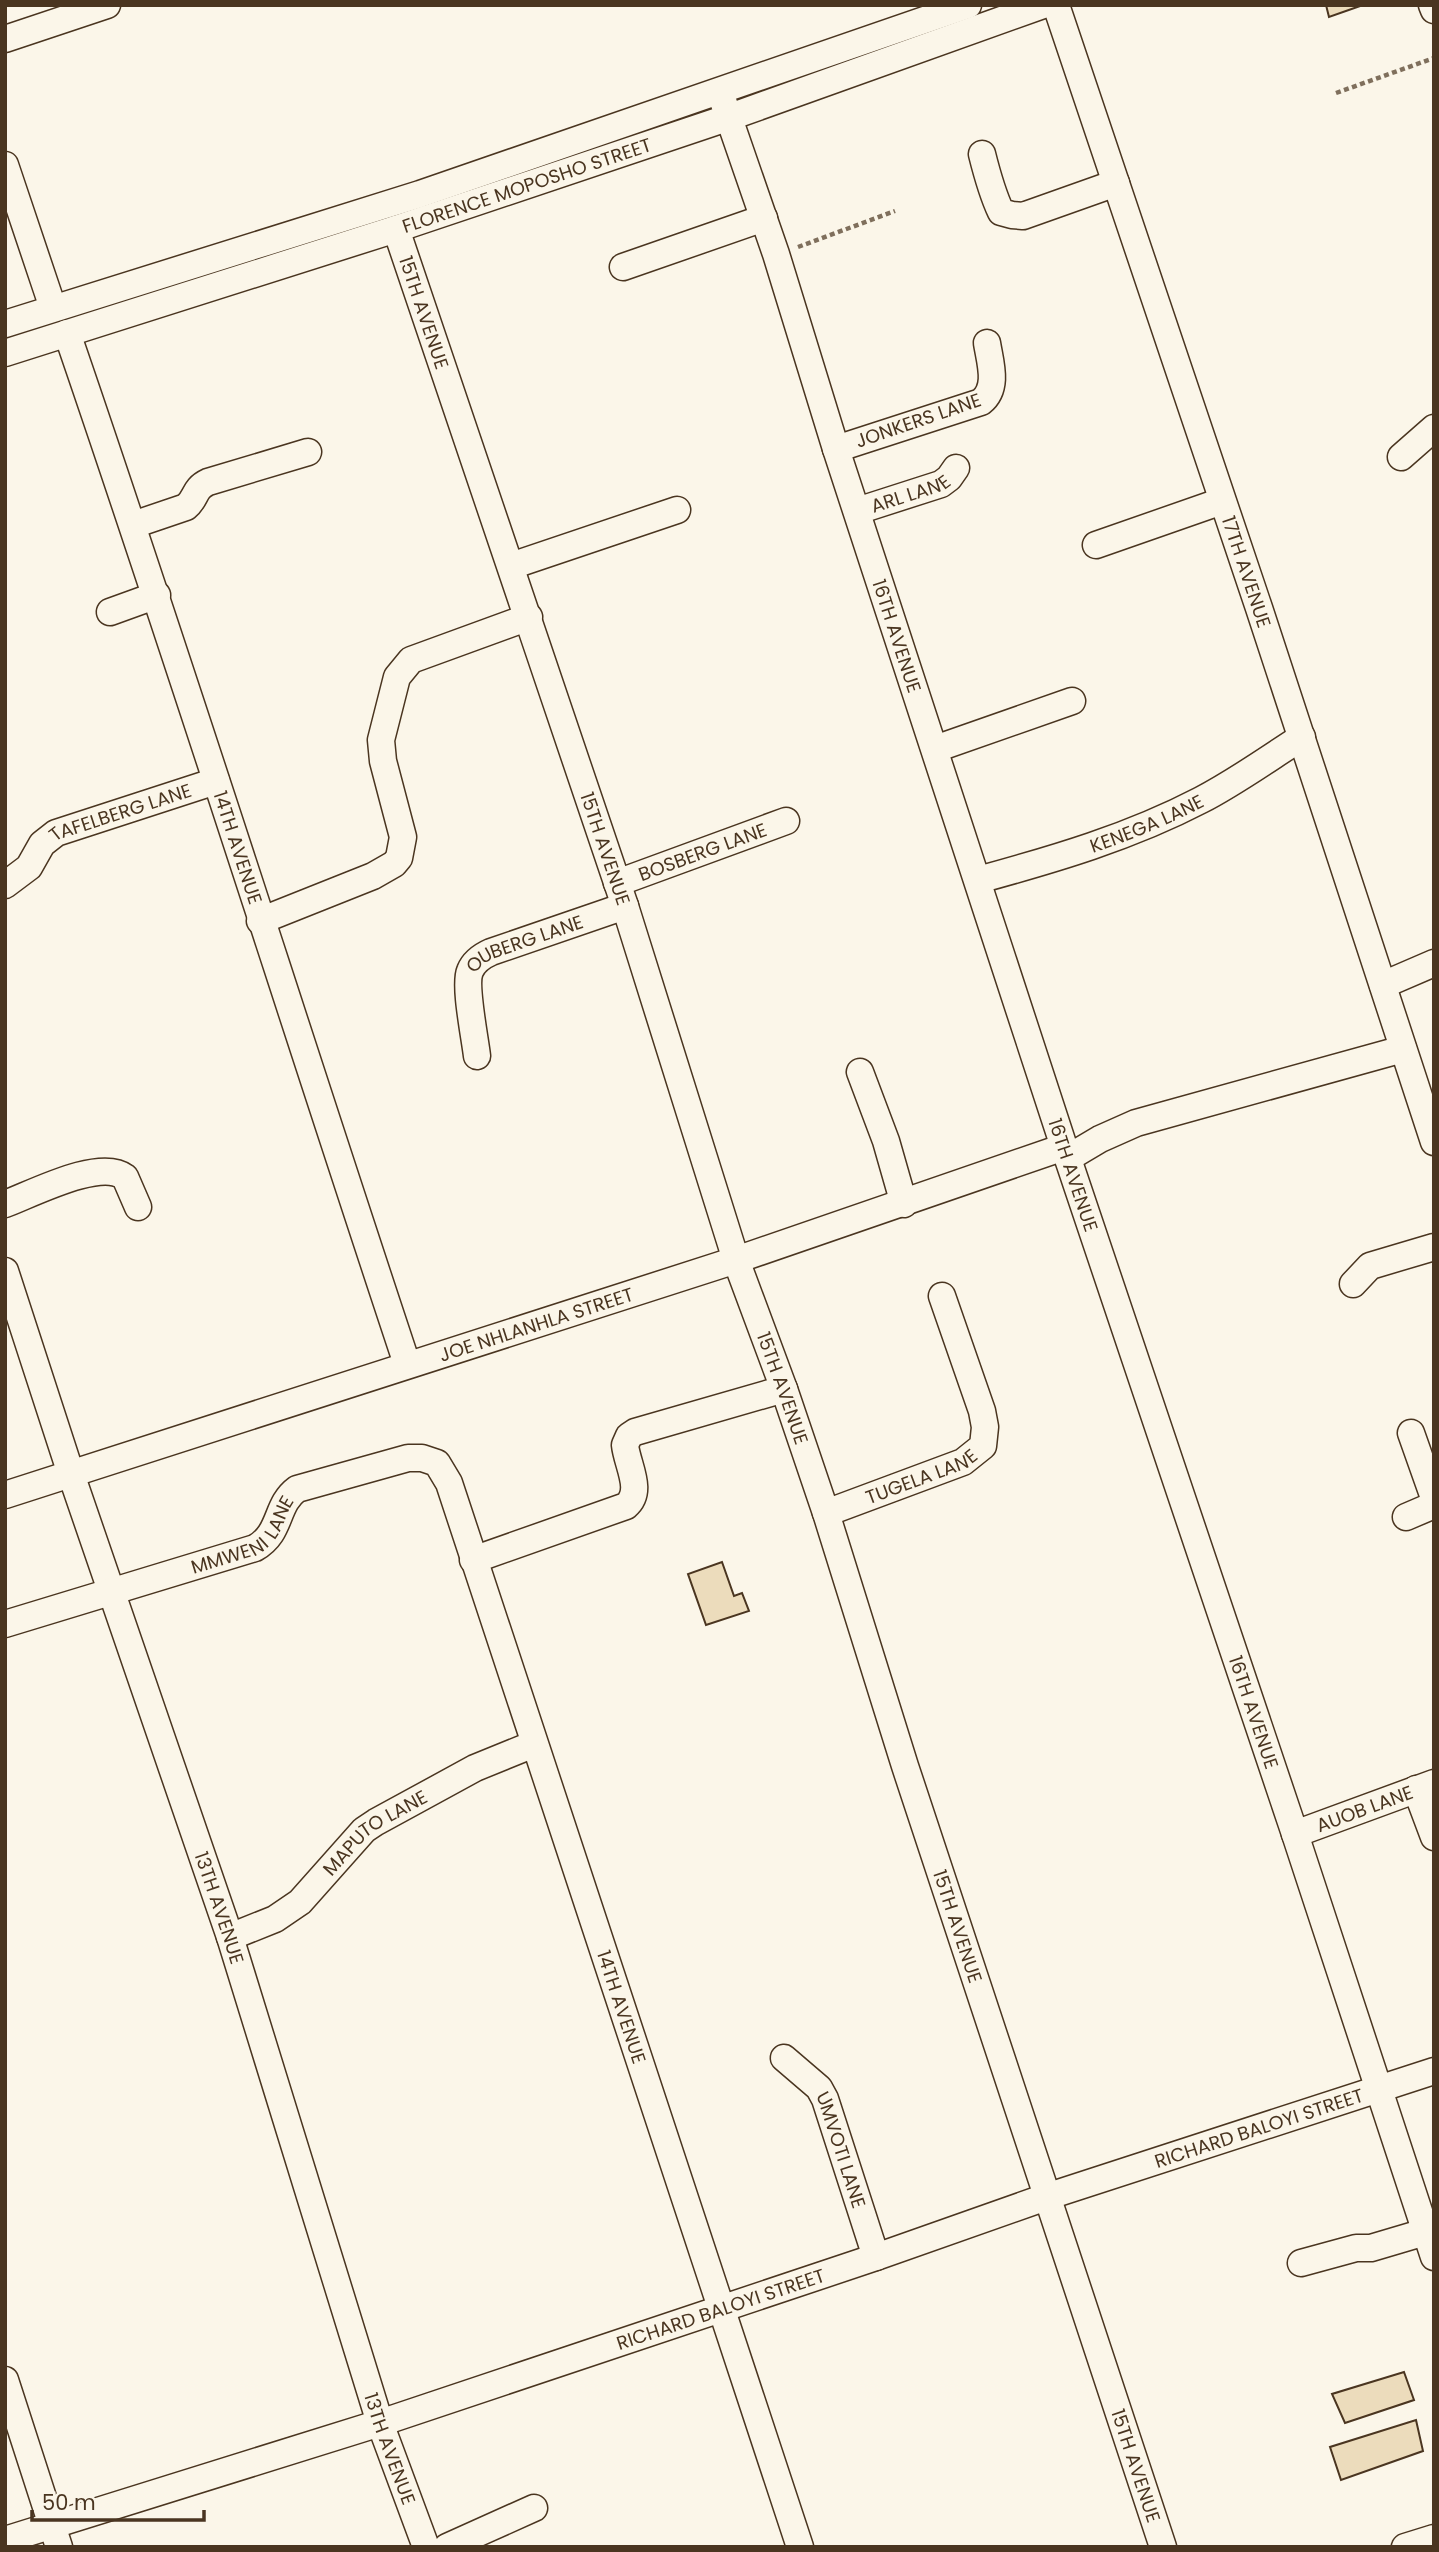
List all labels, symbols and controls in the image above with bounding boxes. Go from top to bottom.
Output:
street label: FLORENCE MOPOSHO STREET [399,131,655,240]
street label: 15TH AVENUE [392,252,455,373]
street label: JONKERS LANE [852,386,985,455]
street label: ARL LANE [867,468,956,520]
street label: 17TH AVENUE [1215,512,1278,631]
street label: 16TH AVENUE [865,576,928,696]
street label: TAFELBERG LANE [43,777,195,848]
street label: 14TH AVENUE [207,787,269,908]
street label: KENEGA LANE [1086,788,1208,860]
street label: 15TH AVENUE [573,789,637,909]
street label: BOSBERG LANE [635,816,770,888]
street label: OUBERG LANE [459,908,587,978]
street label: 16TH AVENUE [1041,1115,1104,1235]
street label: JOE NHLANHLA STREET [436,1281,637,1369]
street label: 15TH AVENUE [750,1328,815,1448]
street label: TUGELA LANE [862,1443,983,1511]
street label: MMWENI LANE [188,1491,300,1581]
street label: 16TH AVENUE [1222,1652,1285,1773]
street label: AUOB LANE [1312,1779,1417,1839]
street label: MAPUTO LANE [317,1784,432,1882]
street label: 13TH AVENUE [188,1848,251,1967]
street label: 15TH AVENUE [926,1866,989,1987]
street label: 14TH AVENUE [590,1947,653,2067]
street label: RICHARD BALOYI STREET [1151,2082,1367,2175]
street label: UMVOTI LANE [809,2086,872,2212]
street label: RICHARD BALOYI STREET [613,2262,829,2357]
street label: 13TH AVENUE [357,2389,422,2508]
street label: 15TH AVENUE [1104,2405,1167,2526]
scale bar [32,2478,203,2522]
text: 50 m [42,2488,96,2517]

